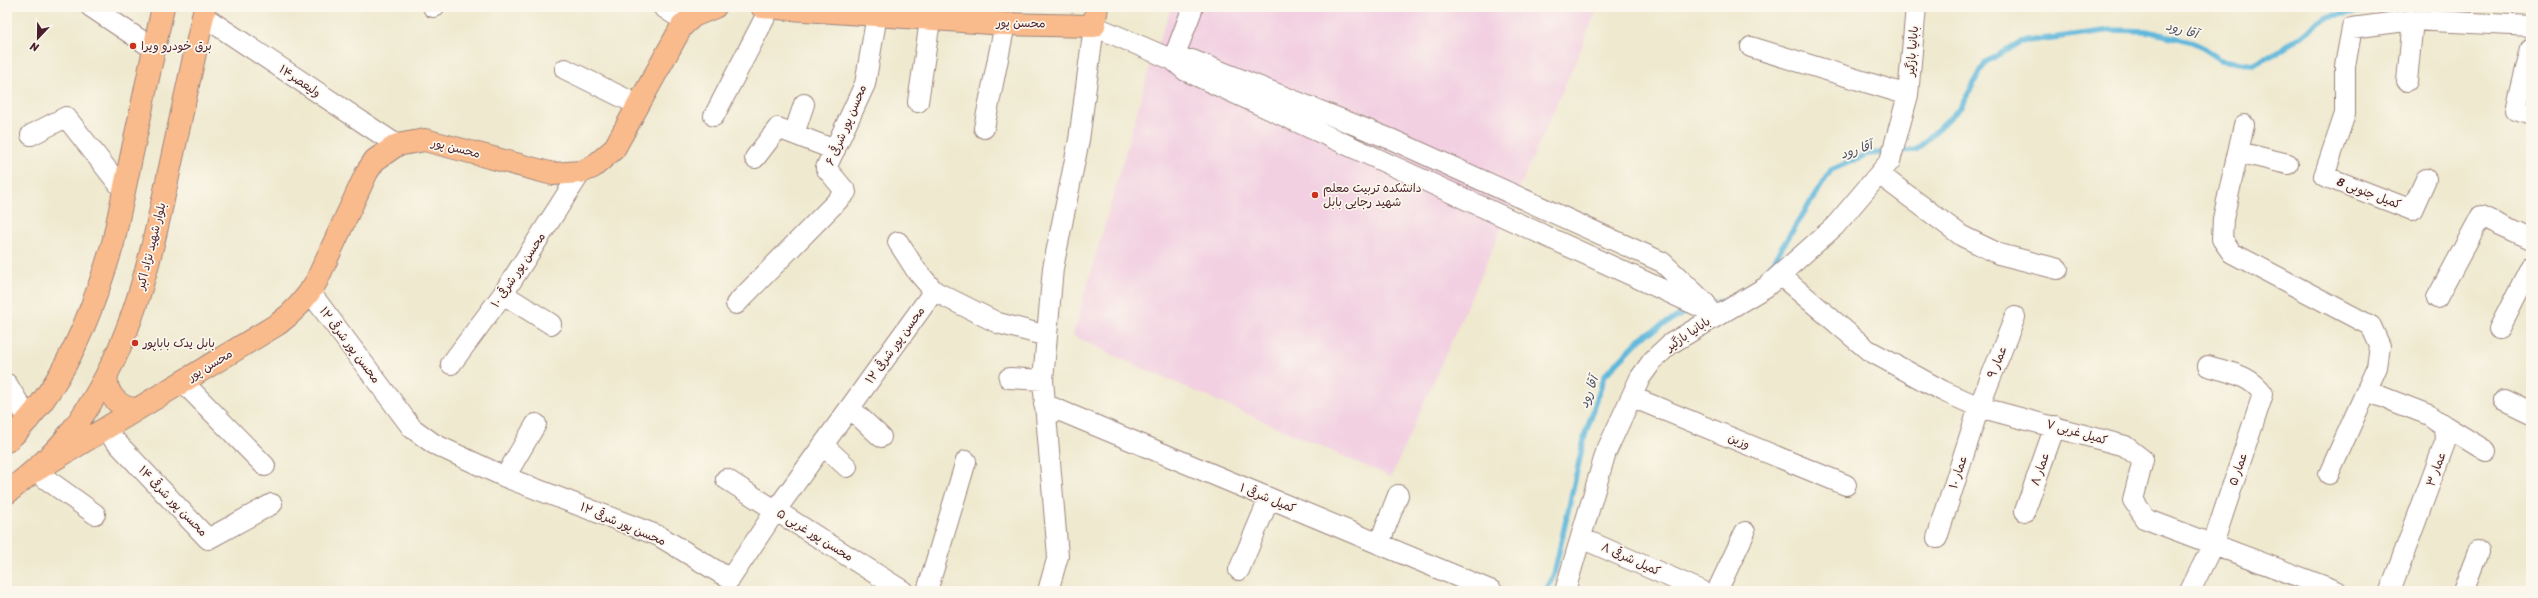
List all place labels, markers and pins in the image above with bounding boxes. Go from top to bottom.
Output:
place label: برق خودرو ویرا [141,35,212,57]
marker: برق خودرو ویرا [128,41,138,51]
place label: دانشکده تربیت معلم شهید رجایی بابل [1323,177,1422,213]
marker: دانشکده تربیت معلم شهید رجایی بابل [1310,190,1320,200]
place label: بابل یدک باباپور [142,332,215,354]
marker: بابل یدک باباپور [130,338,140,348]

